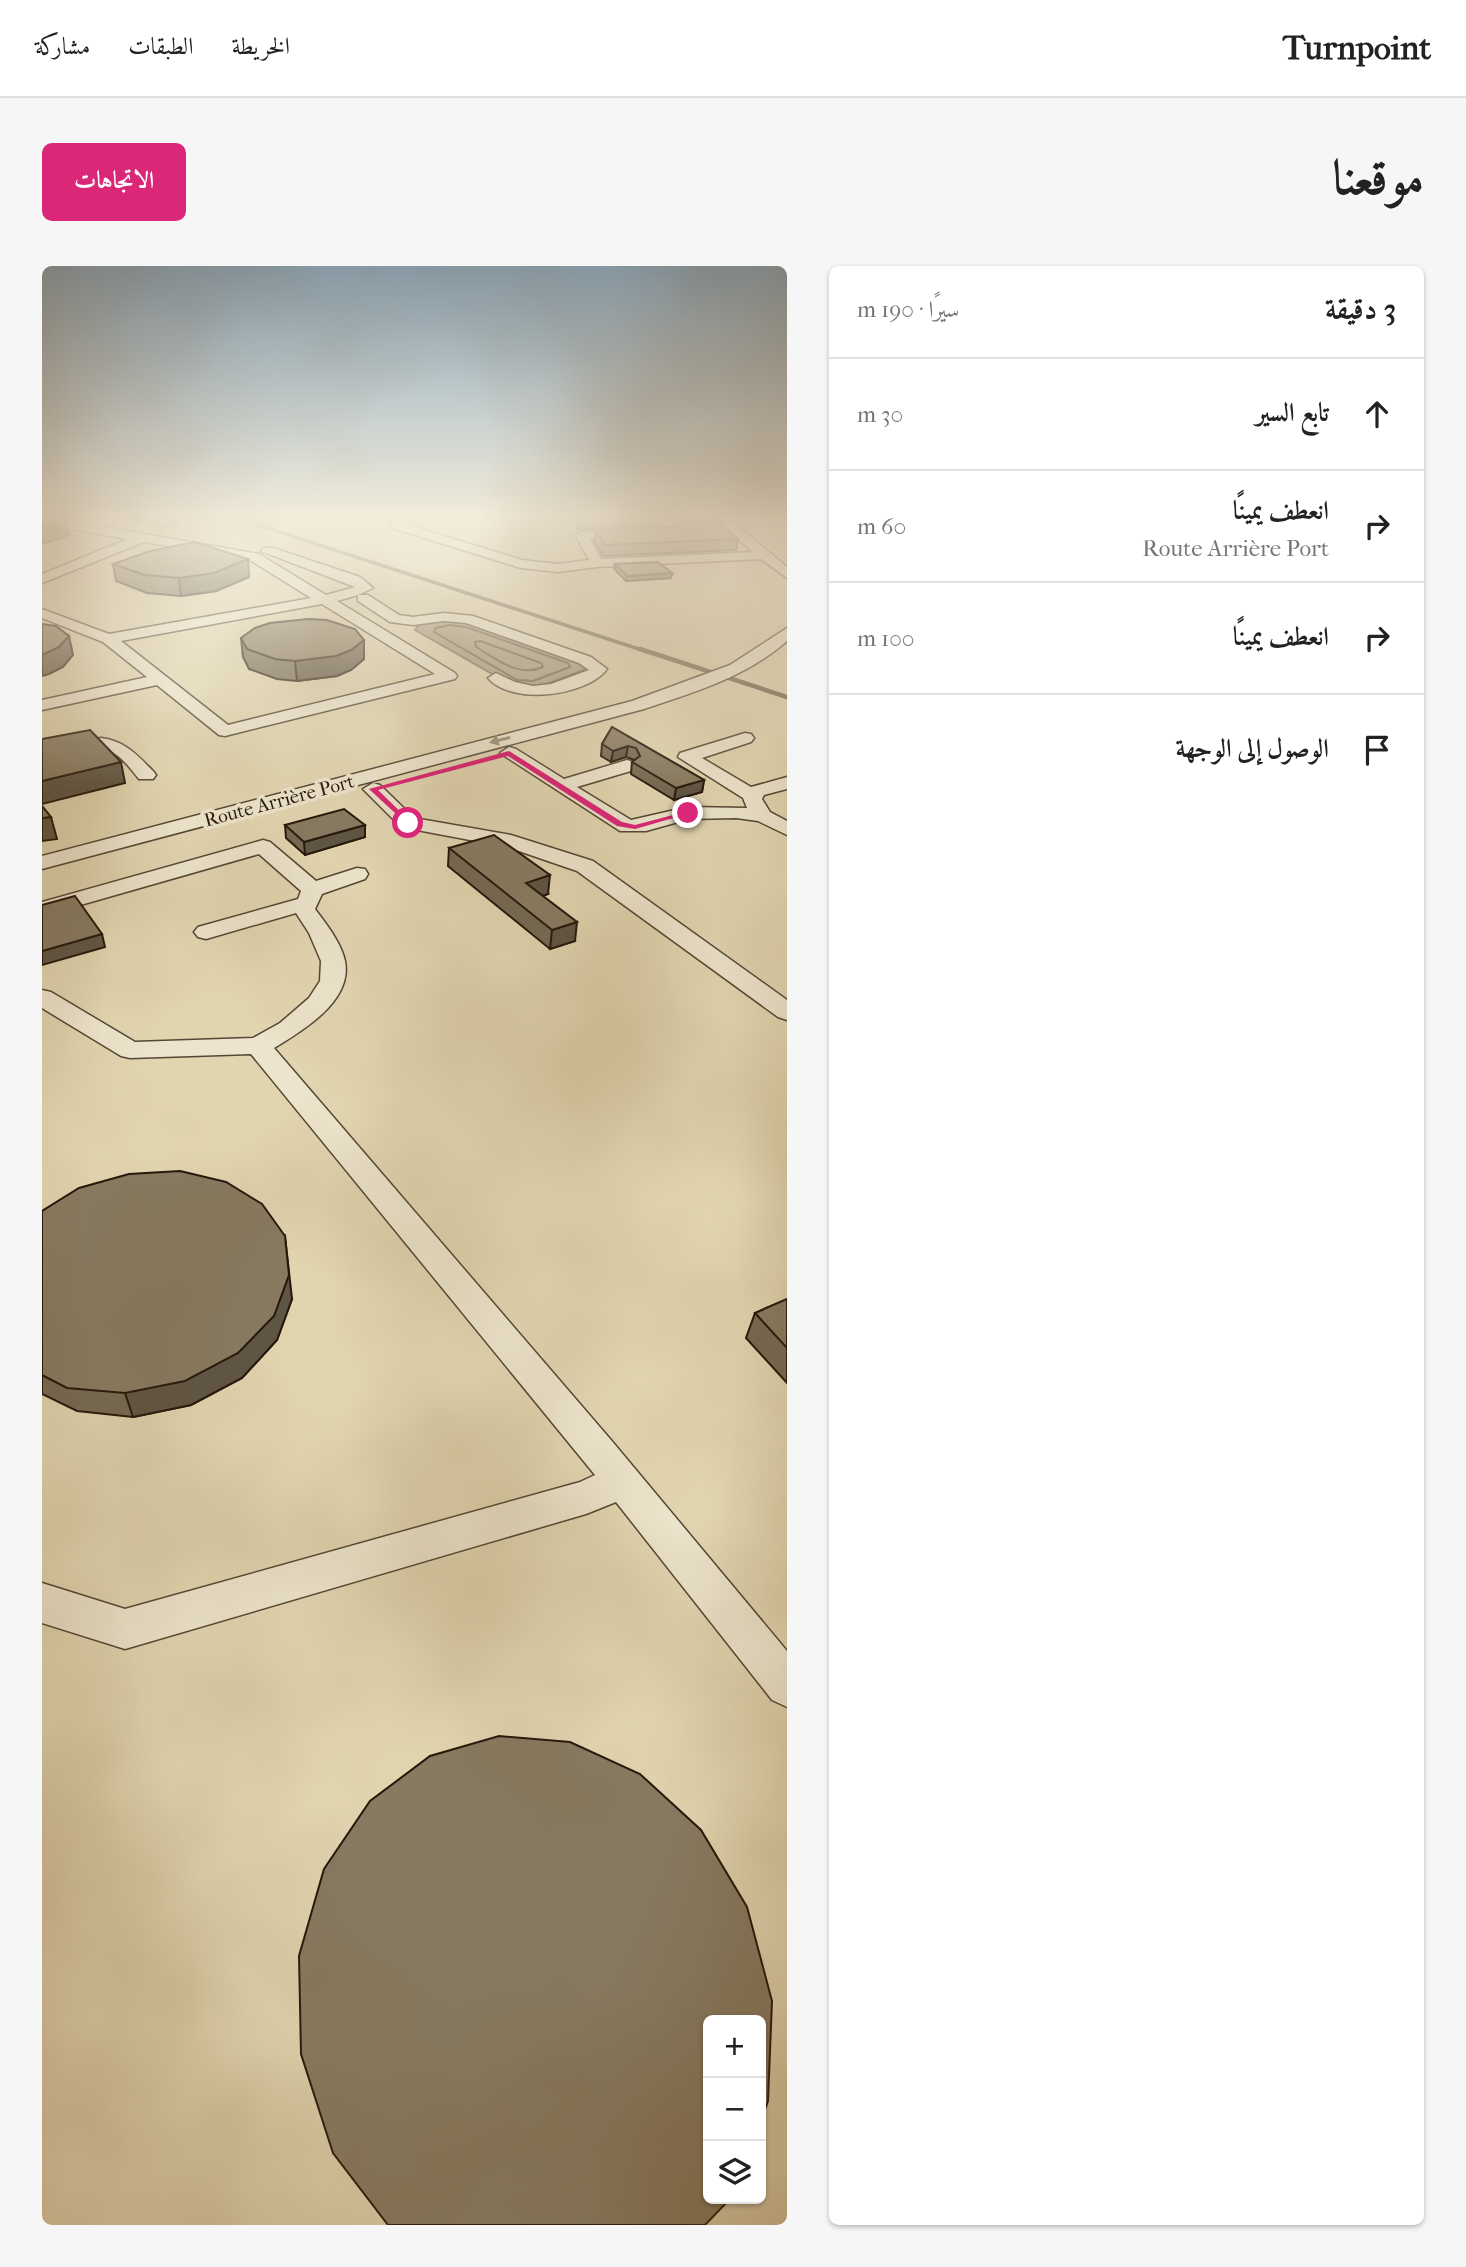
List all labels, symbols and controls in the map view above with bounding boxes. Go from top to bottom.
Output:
text: Turnpoint [1283,29,1431,68]
text: مشاركة [35,32,90,60]
text: الطبقات [128,32,194,60]
text: الخريطة [232,32,290,60]
button: الاتجاهات [42,143,186,221]
text: موقعنا [1332,149,1424,207]
text: 3 دقيقة [1325,292,1396,327]
text: سيرًا · 190 m [857,296,959,323]
icon: ahead [1358,395,1396,433]
text: تابع السير [1256,397,1329,428]
text: 30 m [857,401,903,428]
text: انعطف يمينًا [1233,495,1329,526]
icon: right [1358,507,1396,545]
text: 60 m [857,513,906,540]
text: Route Arrière Port [1142,535,1329,562]
icon: right [1358,619,1396,657]
text: انعطف يمينًا [1233,621,1329,652]
text: 100 m [857,625,915,652]
icon: arrive [1358,731,1396,769]
text: الوصول إلى الوجهة [1175,733,1329,764]
one-way arrow [489,735,511,746]
street label: Route Arrière Port [202,770,357,832]
route end [672,797,703,828]
route start [392,807,423,838]
map controls [703,2015,766,2204]
button: + [703,2015,766,2078]
button: − [703,2078,766,2141]
button: layers [703,2141,766,2204]

